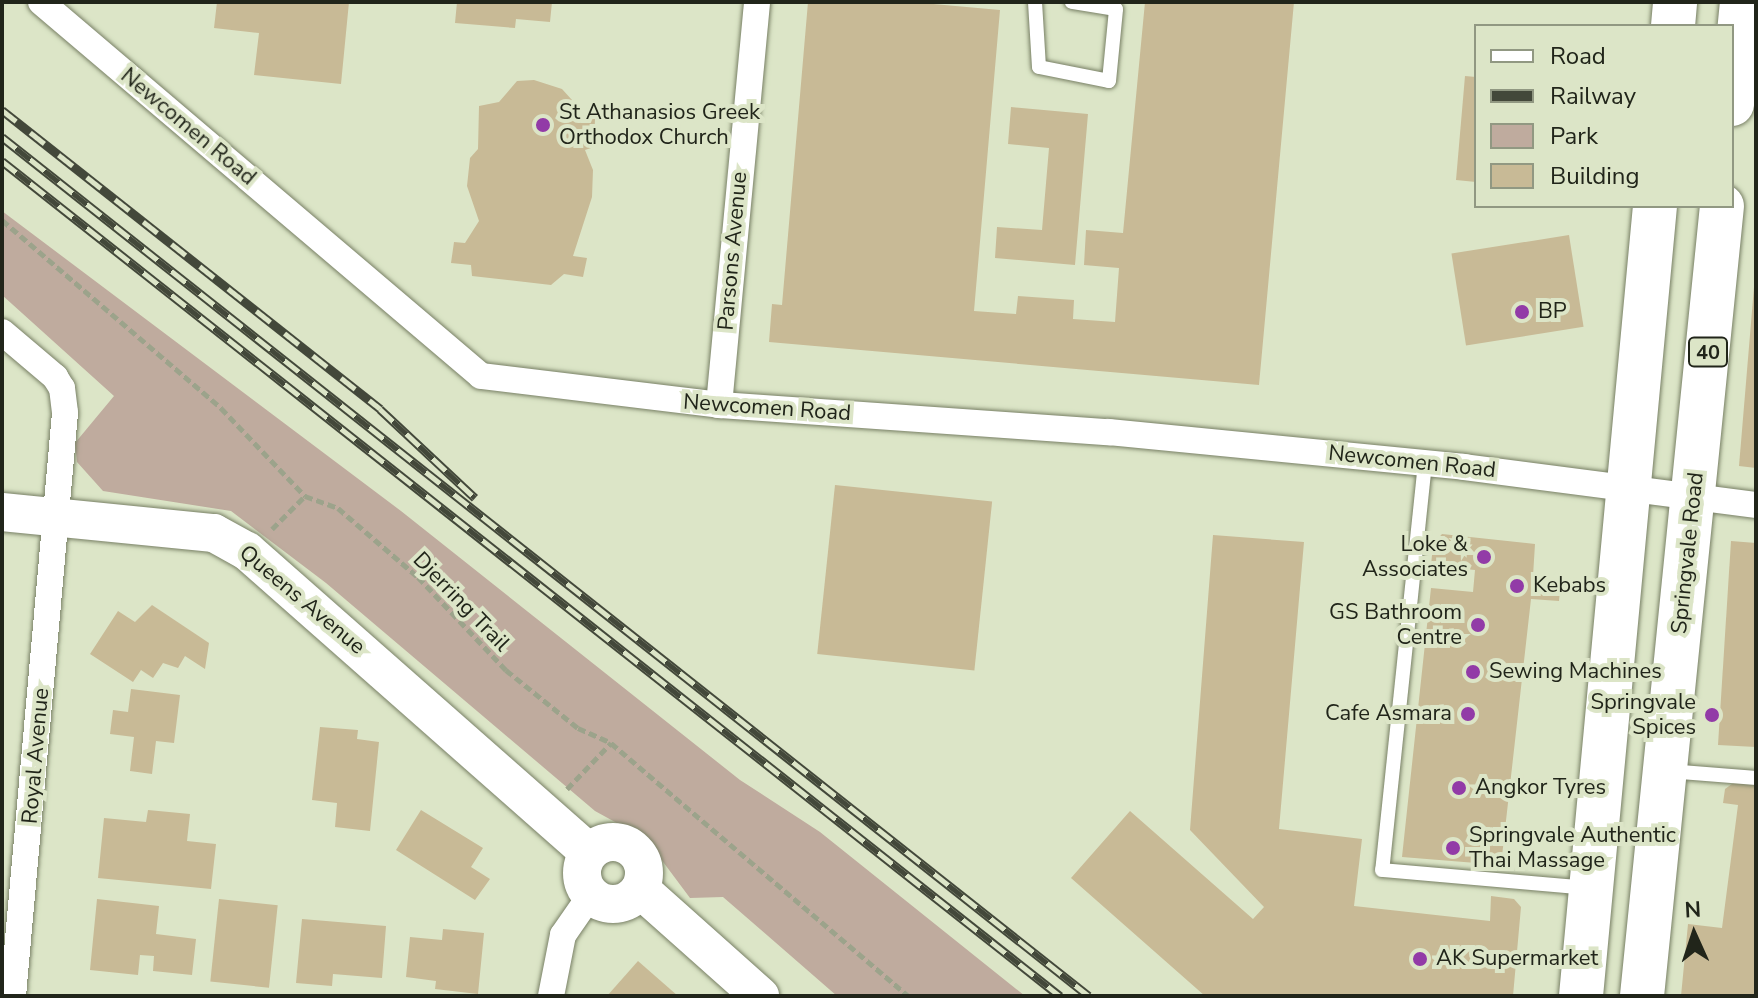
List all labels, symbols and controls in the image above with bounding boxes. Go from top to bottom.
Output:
legend [1474,24,1734,208]
text: Road [1550,40,1606,72]
street label: Newcomen Road [115,63,261,191]
text: Railway [1550,80,1636,112]
place label: St Athanasios Greek Orthodox Church [559,99,760,150]
marker: St Athanasios Greek Orthodox Church [534,116,552,134]
text: Park [1550,120,1598,152]
text: Building [1550,160,1640,192]
street label: Parsons Avenue [713,171,753,331]
place label: BP [1538,299,1567,325]
marker: BP [1513,303,1531,321]
road number: 40 [1688,336,1728,368]
street label: Newcomen Road [682,389,852,427]
street label: Newcomen Road [1327,440,1497,484]
street label: Springvale Road [1666,471,1710,635]
place label: Loke & Associates [1362,531,1468,582]
street label: Queens Avenue [234,540,370,660]
street label: Djerring Trail [407,547,515,657]
marker: Loke & Associates [1475,548,1493,566]
place label: Kebabs [1533,573,1606,599]
marker: Kebabs [1508,577,1526,595]
place label: GS Bathroom Centre [1329,599,1462,650]
marker: GS Bathroom Centre [1469,616,1487,634]
place label: Sewing Machines [1489,659,1662,685]
marker: Sewing Machines [1464,663,1482,681]
street label: Royal Avenue [17,687,55,825]
place label: Springvale Spices [1590,689,1696,740]
place label: Cafe Asmara [1325,701,1452,727]
marker: Cafe Asmara [1459,705,1477,723]
marker: Springvale Spices [1703,706,1721,724]
place label: Angkor Tyres [1475,775,1606,801]
marker: Angkor Tyres [1450,779,1468,797]
place label: Springvale Authentic Thai Massage [1469,822,1676,874]
marker: Springvale Authentic Thai Massage [1444,839,1462,857]
north arrow [1654,894,1734,974]
text: N [1684,895,1702,925]
place label: AK Supermarket [1436,946,1598,972]
marker: AK Supermarket [1411,950,1429,968]

